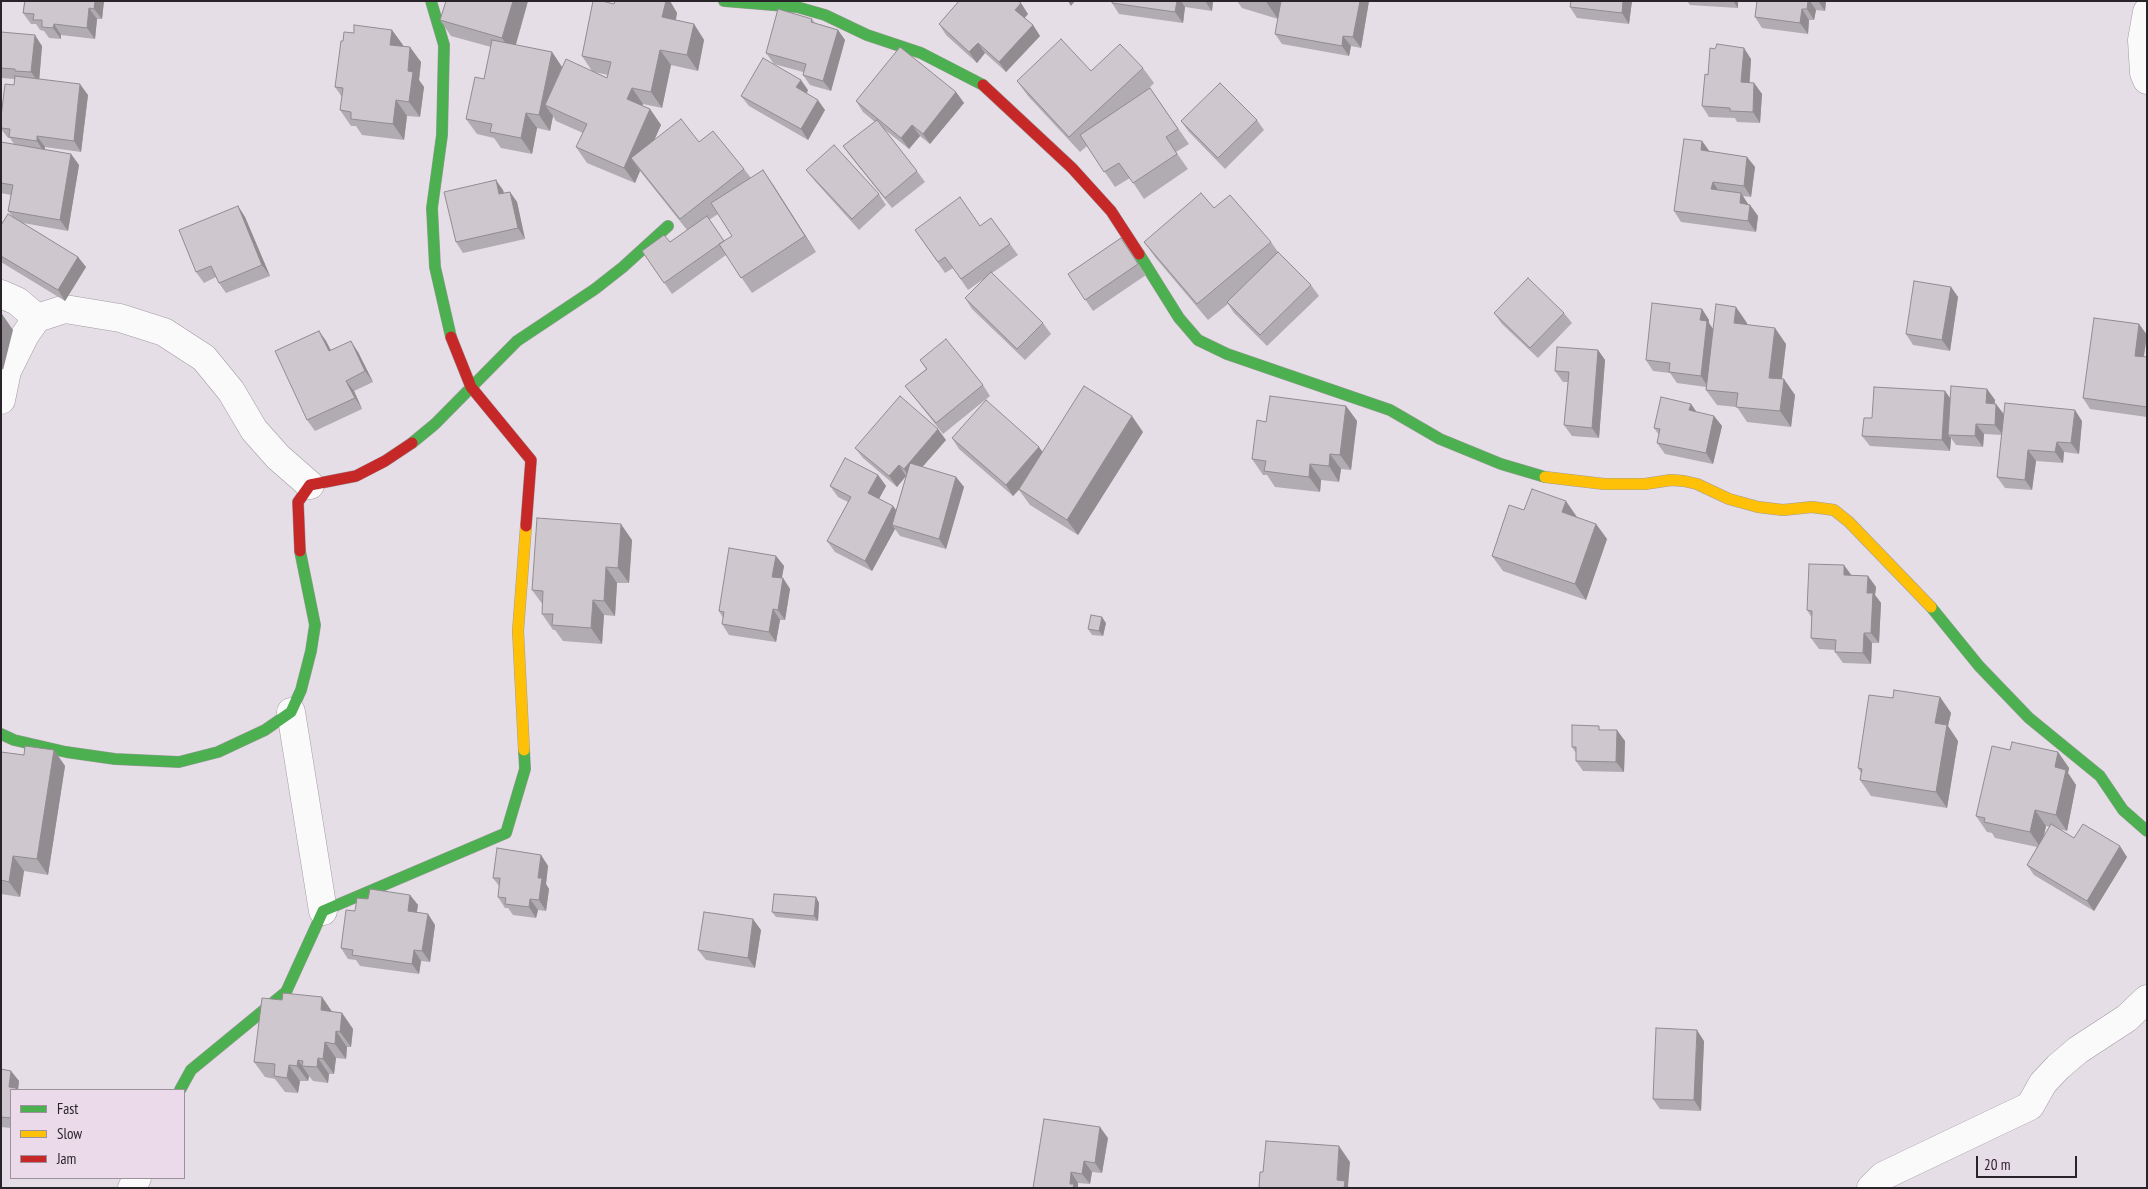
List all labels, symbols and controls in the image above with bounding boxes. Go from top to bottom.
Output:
legend [10,1089,185,1179]
text: Fast [57,1099,78,1118]
text: Slow [57,1124,82,1143]
scale bar [1978,1146,2079,1178]
text: Jam [57,1149,76,1168]
text: 20 m [1984,1155,2010,1174]

